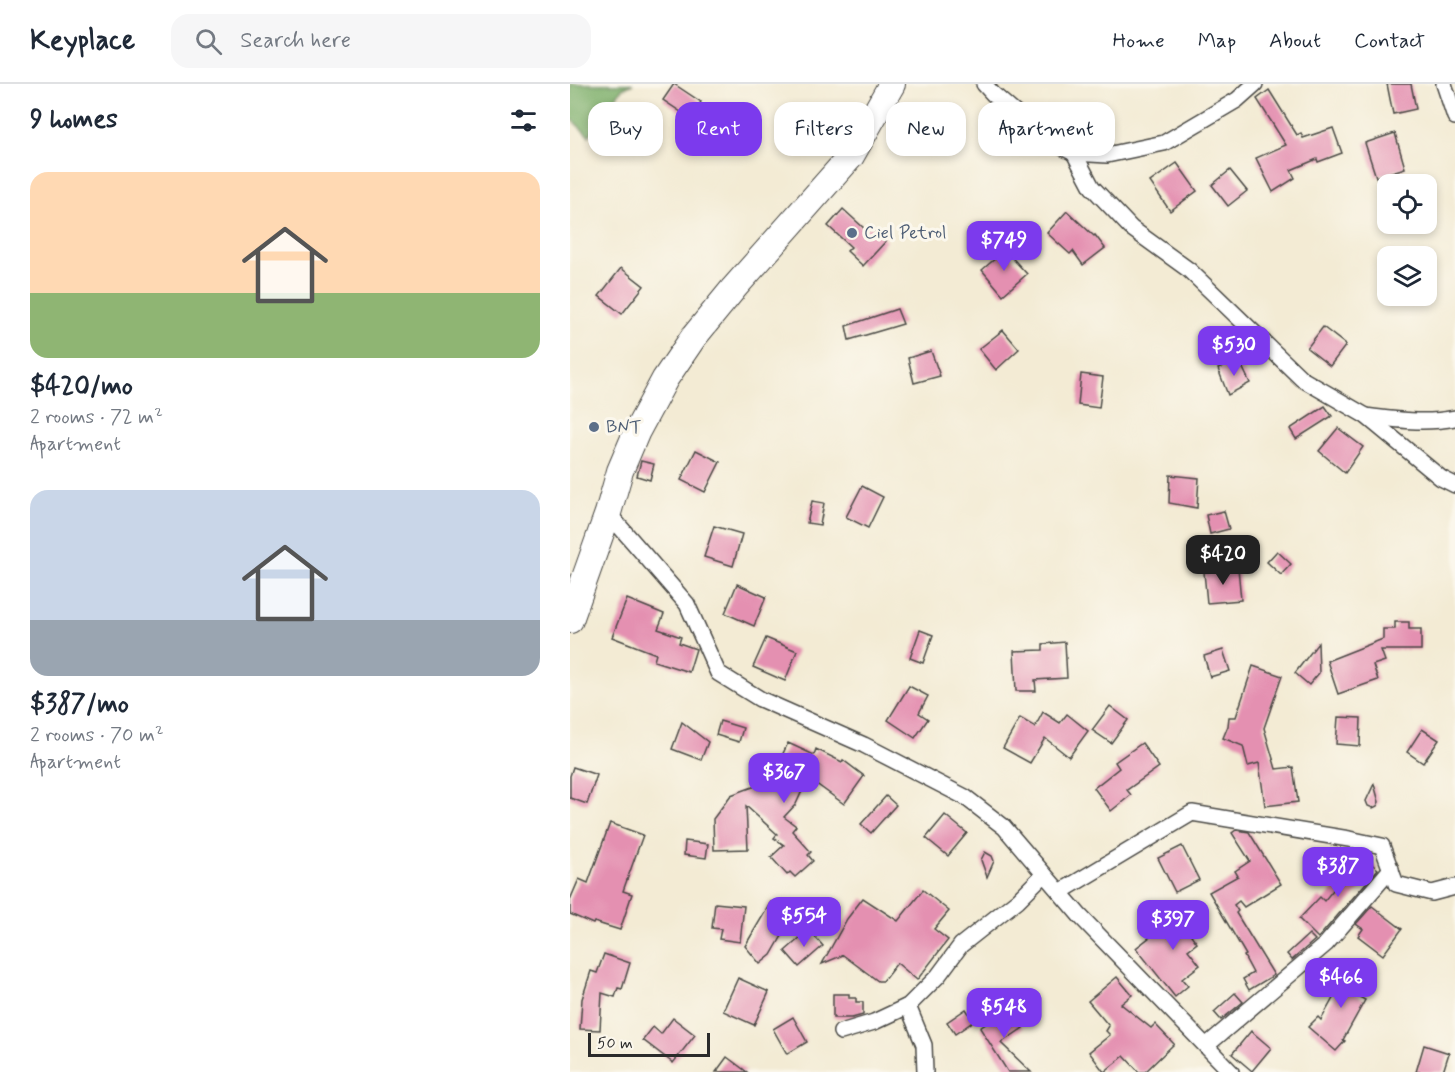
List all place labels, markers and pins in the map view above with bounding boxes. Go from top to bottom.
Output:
place label: Ciel Petrol [864,221,946,245]
pin: $749 [968,221,1040,272]
marker: Ciel Petrol [845,226,859,240]
pin: $530 [1198,326,1270,377]
place label: BNT [606,415,642,439]
marker: BNT [587,420,601,434]
pin: $420 [1187,535,1259,586]
pin: $367 [748,753,820,804]
pin: $387 [1302,847,1374,898]
pin: $554 [768,897,840,948]
pin: $397 [1137,900,1209,951]
pin: $466 [1305,958,1377,1009]
pin: $548 [968,988,1040,1039]

